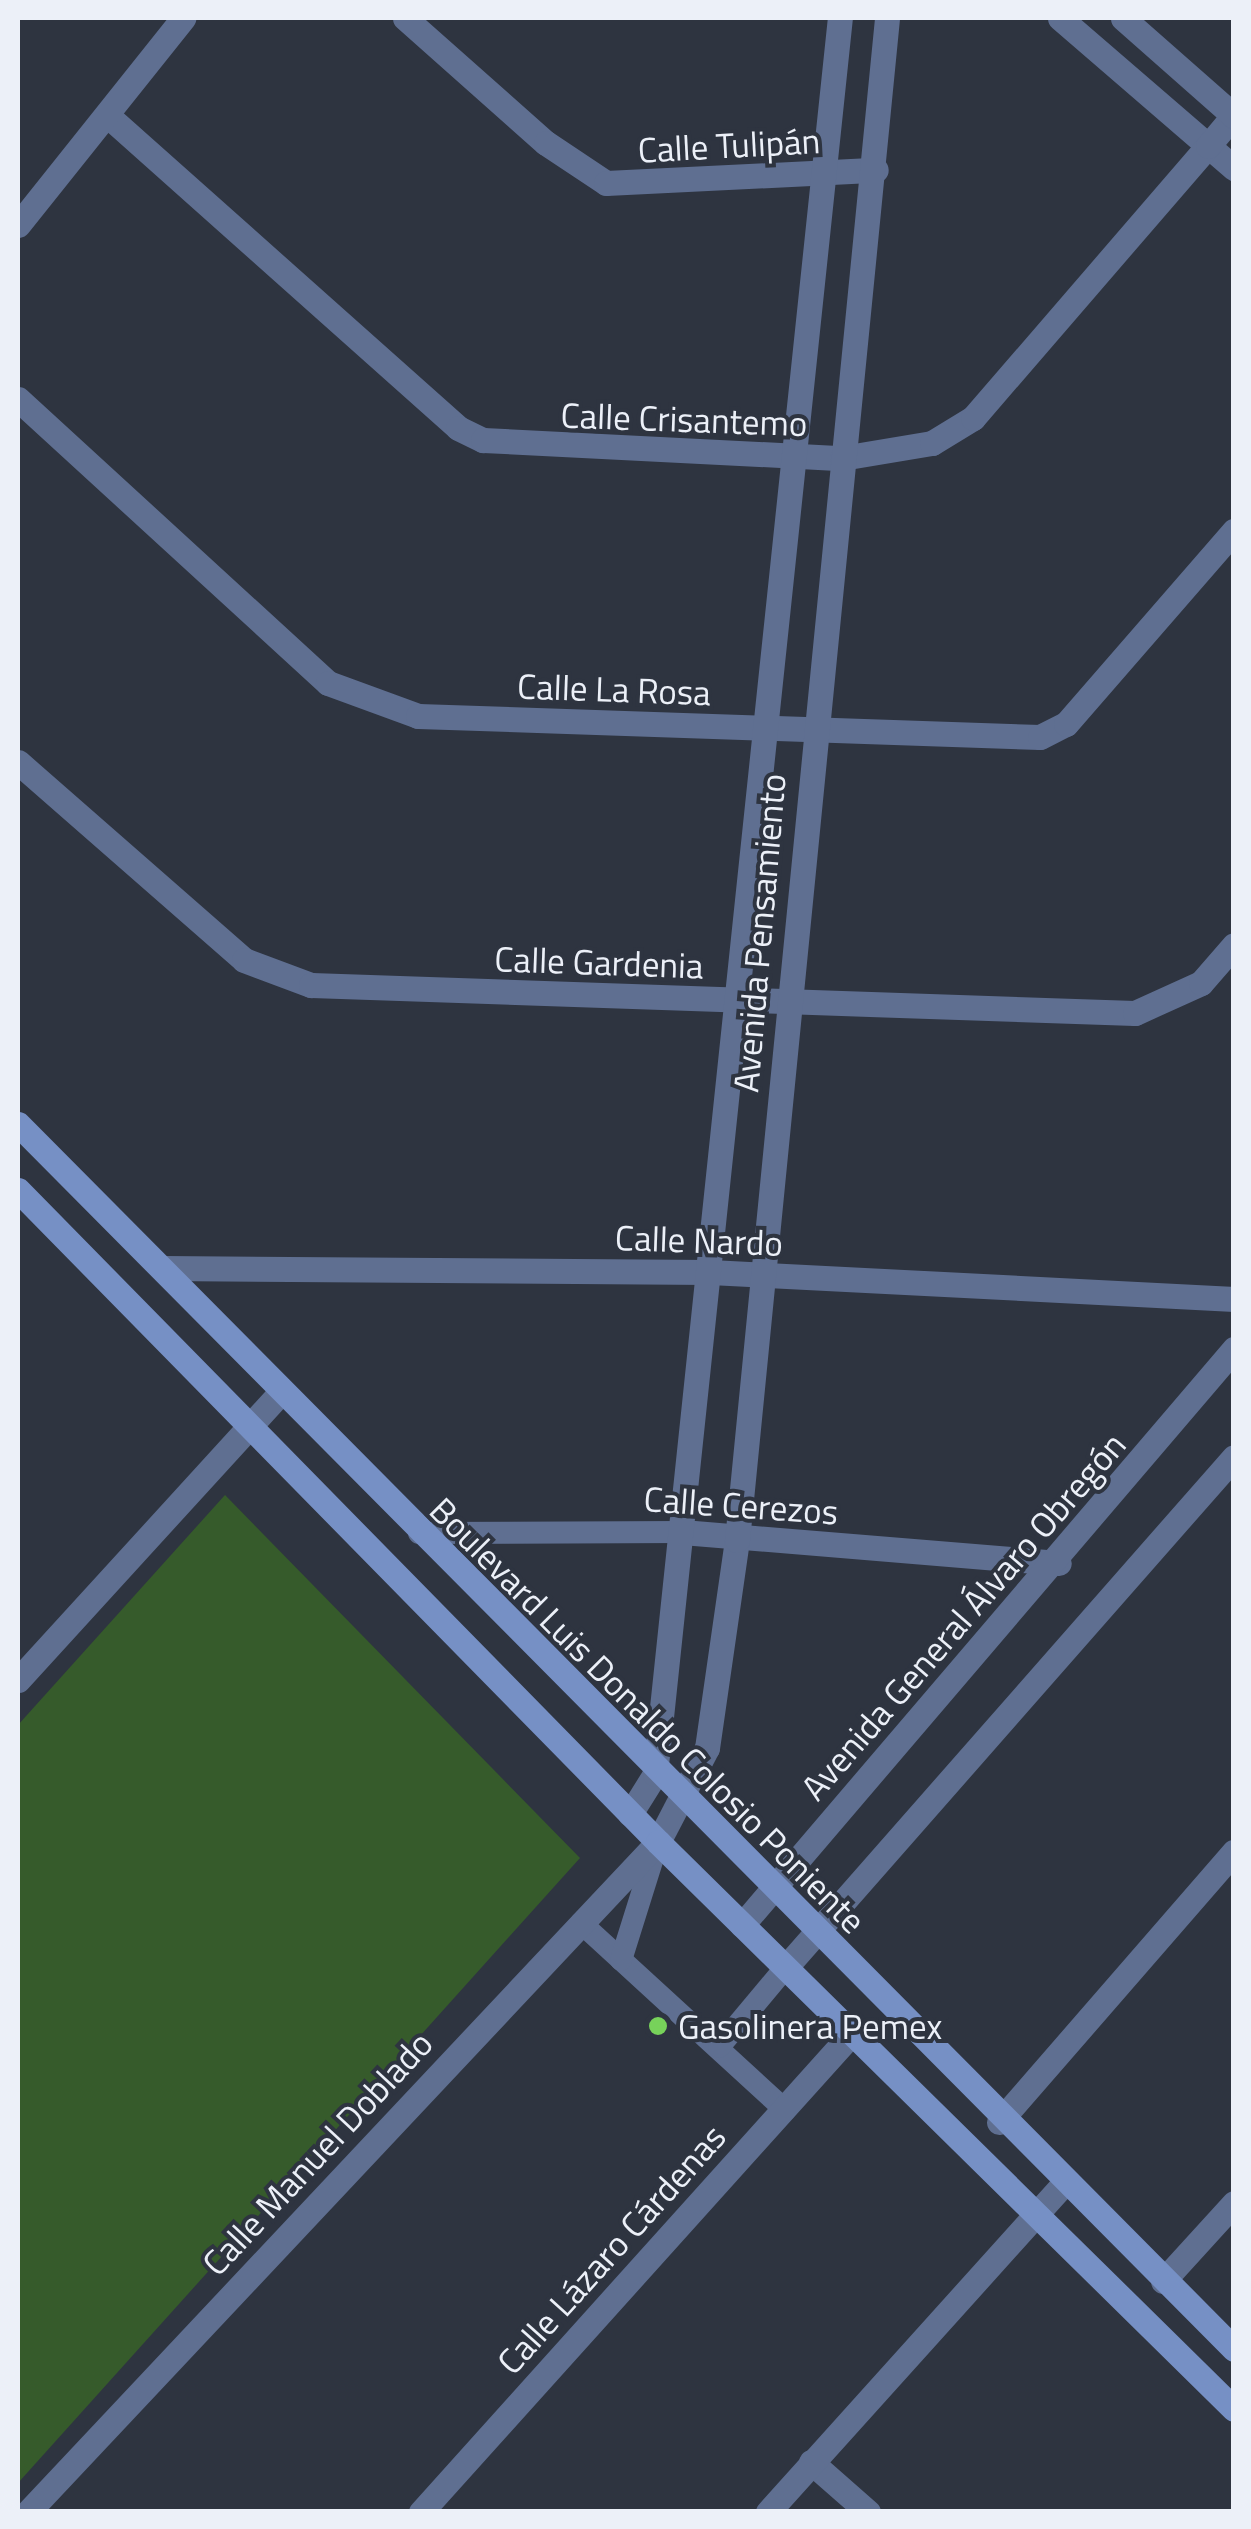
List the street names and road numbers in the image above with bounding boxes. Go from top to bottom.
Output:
street label: Calle Tulipán [637,119,821,171]
street label: Calle Crisantemo [560,394,808,444]
street label: Calle La Rosa [516,665,712,713]
street label: Avenida Pensamiento [724,772,794,1094]
street label: Calle Gardenia [494,937,704,987]
street label: Calle Nardo [614,1216,784,1264]
street label: Avenida General Álvaro Obregón [792,1424,1134,1808]
street label: Calle Cerezos [643,1477,839,1533]
street label: Boulevard Luis Donaldo Colosio Poniente [421,1488,875,1942]
street label: Calle Manuel Doblado [193,2022,441,2284]
street label: Calle Lázaro Cárdenas [488,2116,734,2382]

